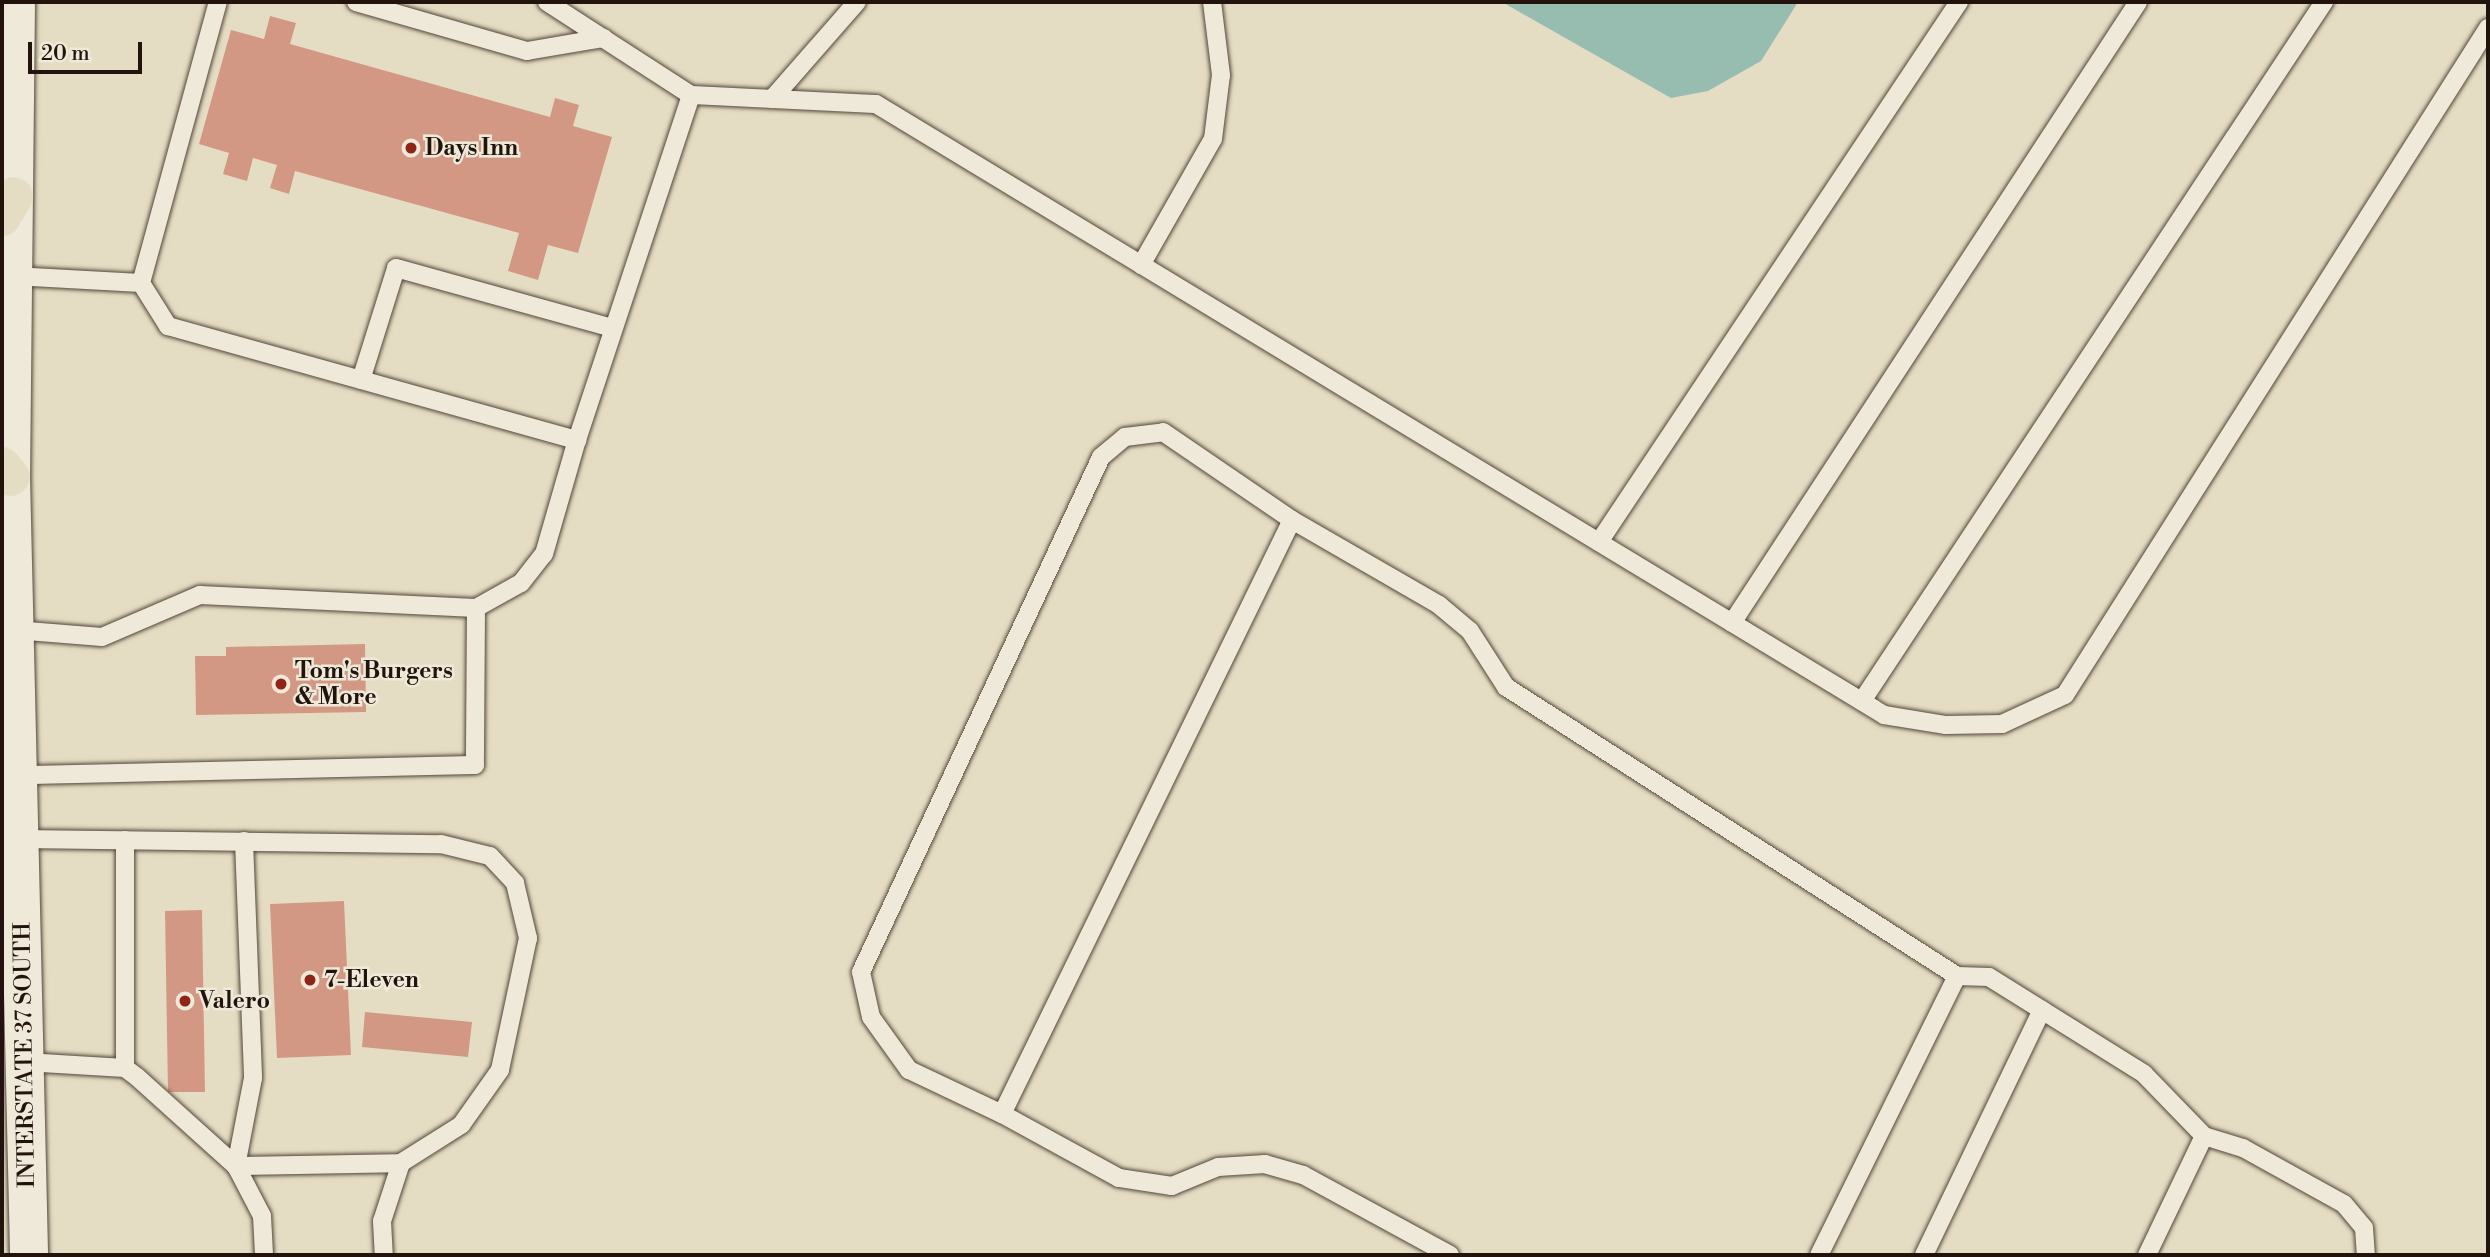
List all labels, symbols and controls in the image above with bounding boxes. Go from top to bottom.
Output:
scale bar [32,28,145,72]
text: 20 m [41,41,90,67]
place label: Days Inn [425,134,518,162]
marker: Days Inn [403,140,419,156]
place label: Tom's Burgers & More [295,657,453,711]
marker: Tom's Burgers & More [273,676,289,692]
street label: INTERSTATE 37 SOUTH [9,922,41,1188]
place label: 7-Eleven [324,966,419,994]
marker: 7-Eleven [302,972,318,988]
place label: Valero [199,987,270,1015]
marker: Valero [177,993,193,1009]

